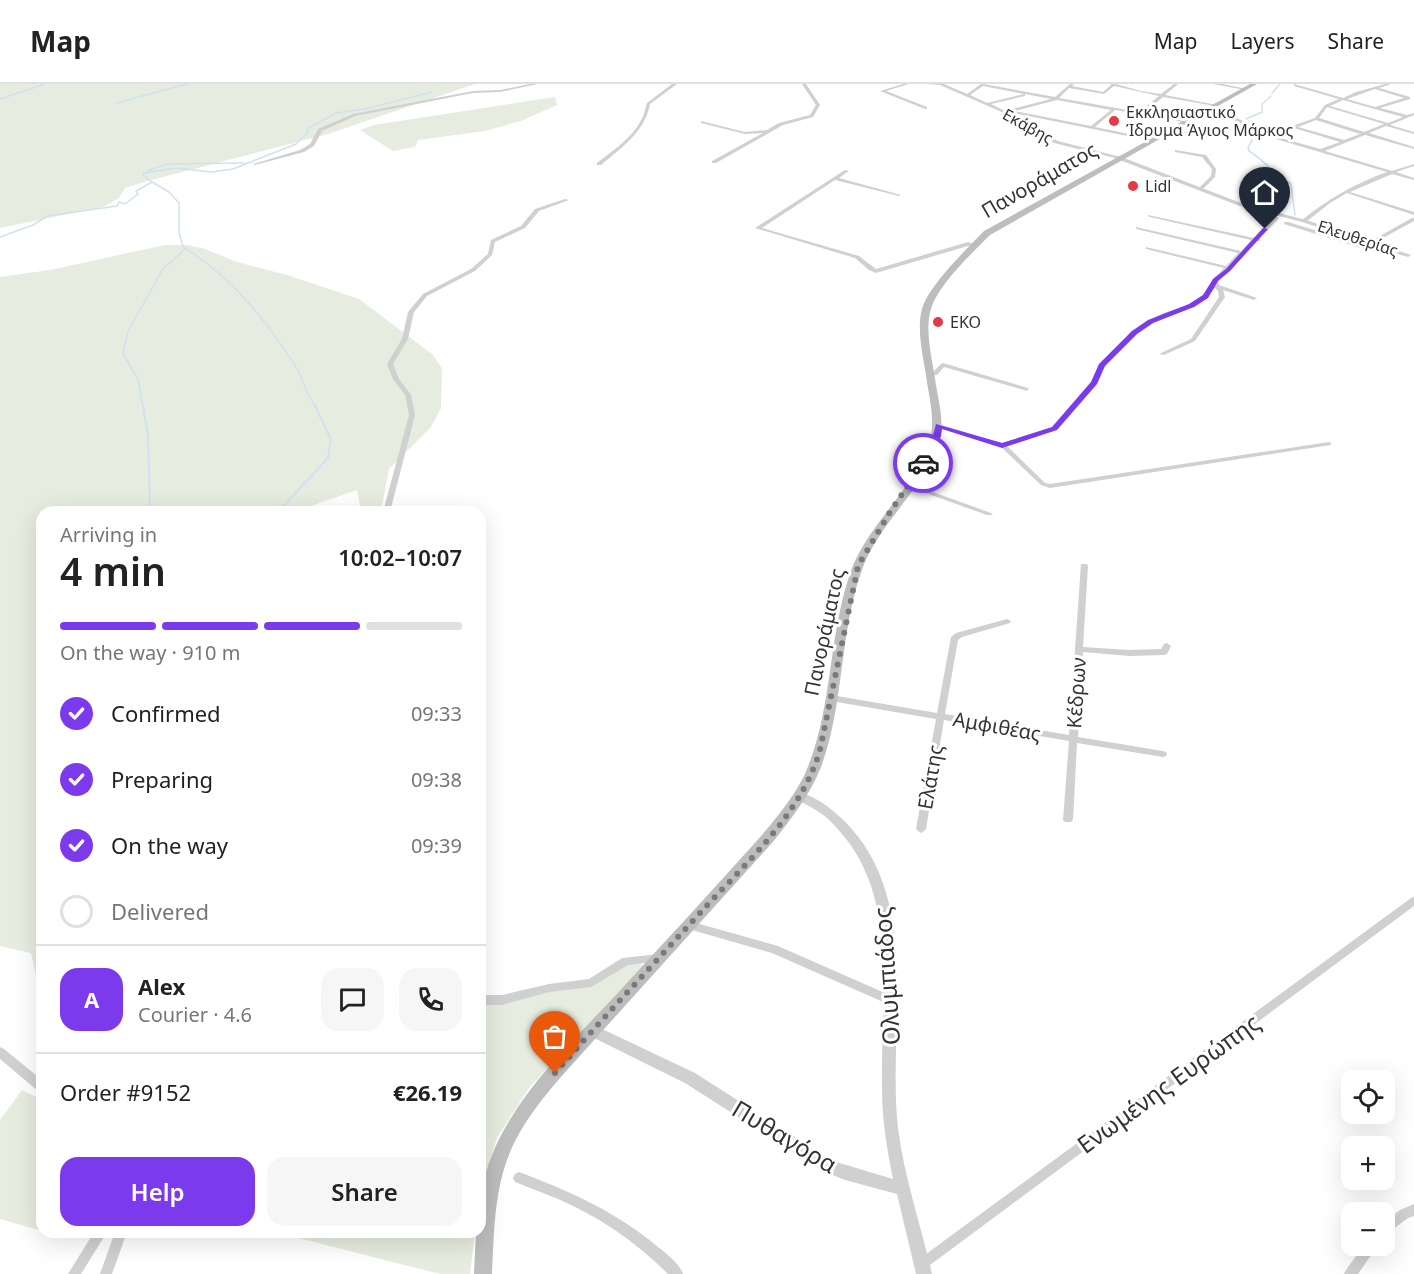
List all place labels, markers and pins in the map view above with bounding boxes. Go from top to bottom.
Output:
place label: Εκκλησιαστικό Ίδρυμα Άγιος Μάρκος [1126,101,1293,141]
marker: Εκκλησιαστικό Ίδρυμα Άγιος Μάρκος [1107,114,1121,128]
pin [1239,167,1290,229]
place label: Lidl [1145,175,1171,197]
marker: Lidl [1126,179,1140,193]
place label: EKO [950,311,981,333]
marker: EKO [931,315,945,329]
pin [529,1011,580,1073]

